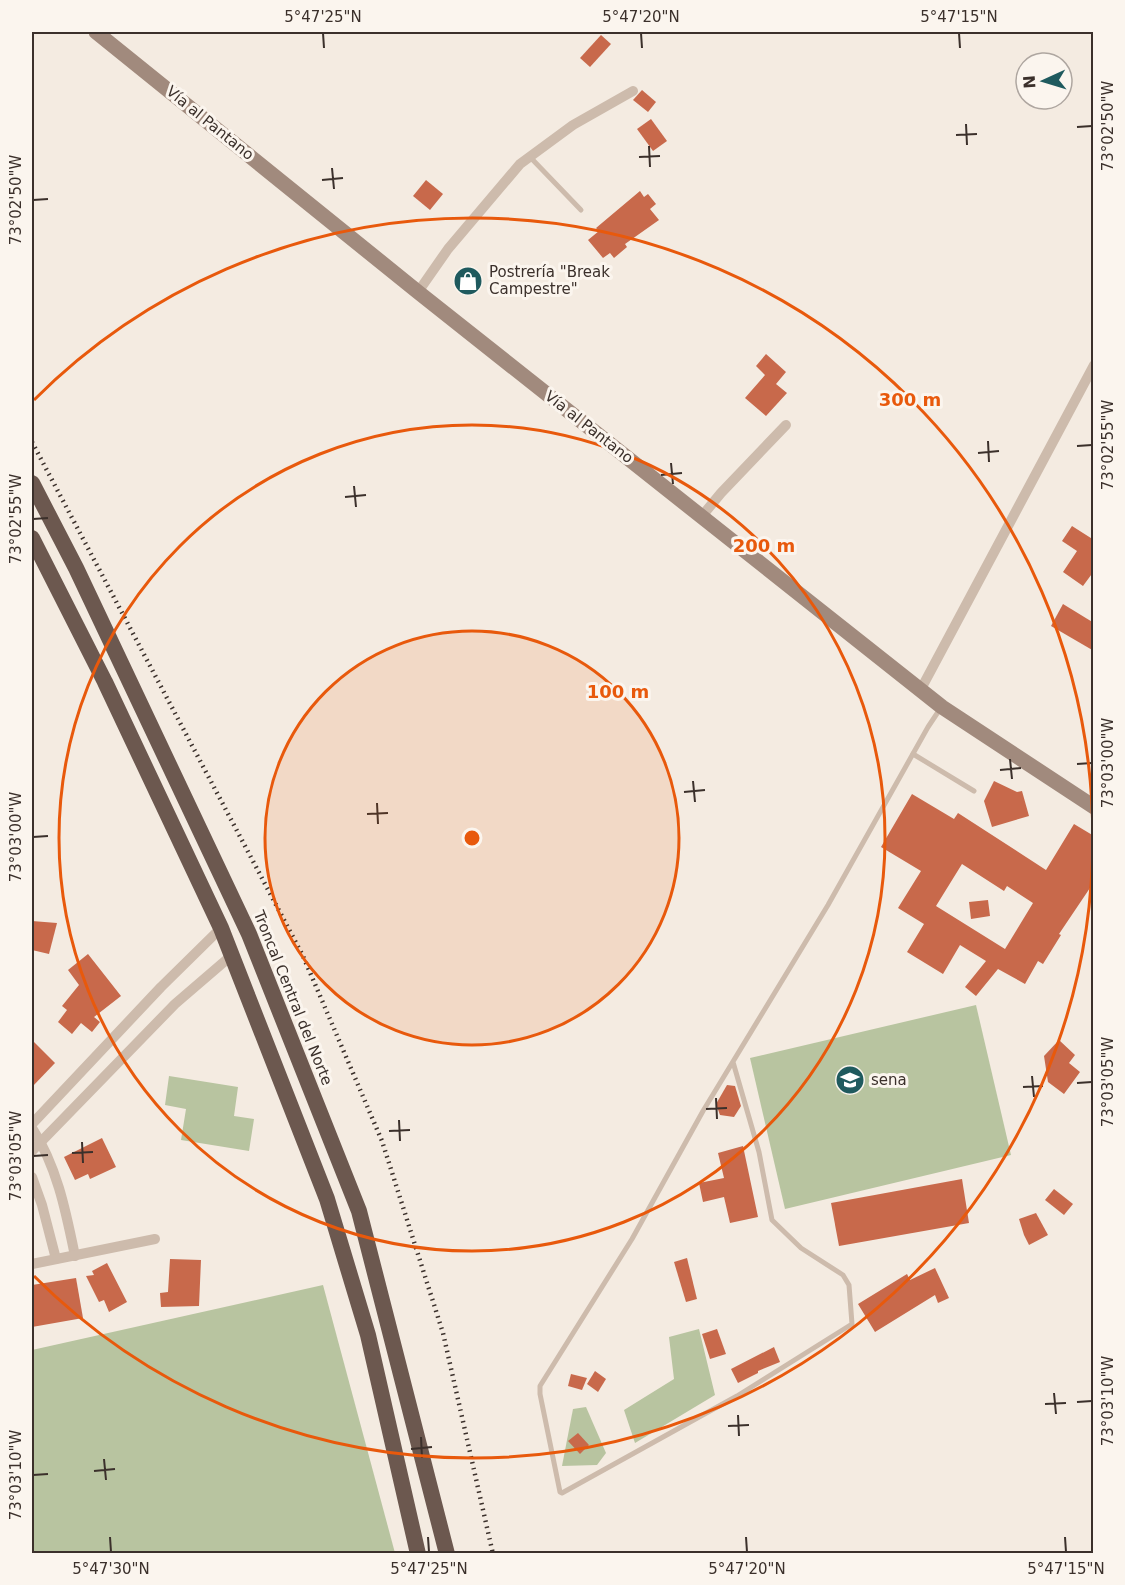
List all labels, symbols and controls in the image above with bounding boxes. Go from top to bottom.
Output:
text: 5°47'25"N [284,8,362,26]
text: 5°47'20"N [602,8,680,26]
text: 5°47'15"N [920,8,998,26]
north arrow [1014,51,1074,111]
text: N [1020,75,1039,89]
text: 73°02'50"W [1099,81,1117,171]
street label: Vía al Pantano [163,82,257,164]
text: 73°02'50"W [7,155,25,245]
place label: Postrería "Break Campestre" [489,263,610,298]
shop icon: Postrería "Break Campestre" [452,265,484,297]
street label: Vía al Pantano [541,387,637,467]
text: 300 m [879,389,941,410]
text: 73°02'55"W [1099,400,1117,490]
text: 73°02'55"W [7,474,25,564]
text: 200 m [733,535,795,556]
text: 100 m [587,681,649,702]
text: 73°03'00"W [1099,718,1117,808]
text: 73°03'00"W [7,792,25,882]
centre of rings [462,828,482,848]
street label: Troncal Central del Norte [249,907,336,1088]
text: 73°03'05"W [1099,1037,1117,1127]
school or university icon: sena [834,1064,866,1096]
place label: sena [871,1071,907,1089]
text: 73°03'05"W [7,1111,25,1201]
text: 73°03'10"W [1099,1356,1117,1446]
text: 73°03'10"W [7,1430,25,1520]
text: 5°47'30"N [72,1560,150,1578]
text: 5°47'25"N [390,1560,468,1578]
text: 5°47'20"N [708,1560,786,1578]
text: 5°47'15"N [1027,1560,1105,1578]

